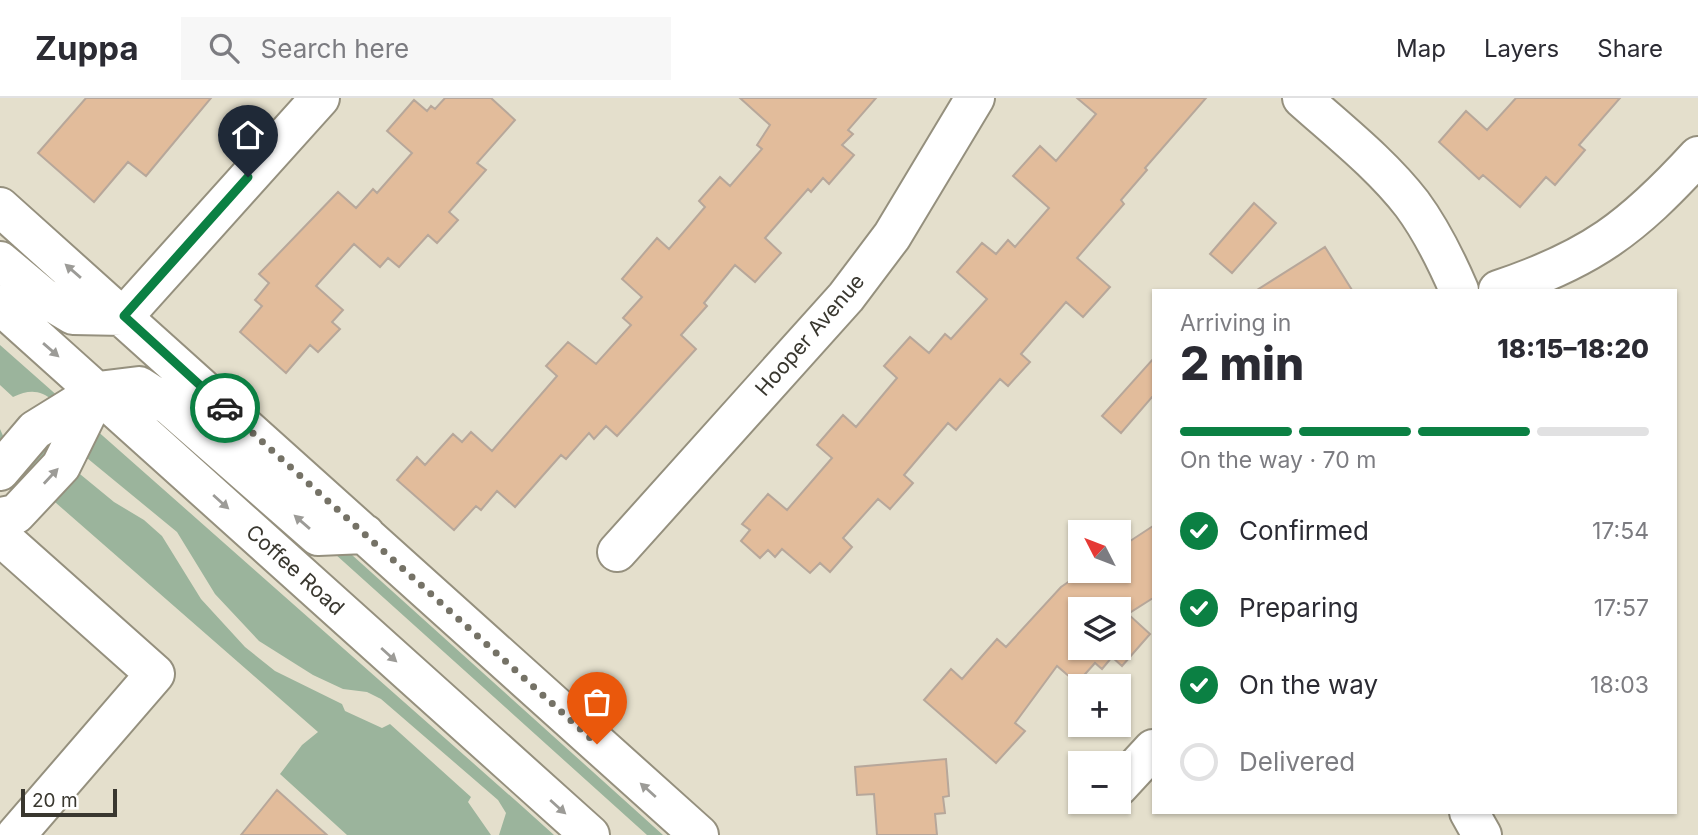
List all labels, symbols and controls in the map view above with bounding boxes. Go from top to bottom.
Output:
search box [181,17,671,80]
text: Zuppa [35,28,139,68]
icon: search [205,29,243,67]
text: Search here [261,33,409,64]
text: Map [1396,34,1446,63]
text: Layers [1484,34,1559,63]
text: Share [1597,34,1663,63]
pin [218,105,278,177]
icon: home [229,116,267,154]
one-way arrow [64,264,81,279]
street label: Hooper Avenue [750,269,869,401]
text: Arriving in [1180,309,1291,337]
text: 18:15–18:20 [1497,333,1649,364]
text: 2 min [1180,335,1304,391]
one-way arrow [43,342,60,357]
courier [190,373,260,443]
icon: car [206,389,244,427]
text: On the way · 70 m [1180,446,1376,474]
one-way arrow [43,468,59,485]
one-way arrow [212,494,230,510]
icon: check [1180,512,1218,550]
one-way arrow [293,514,311,530]
text: Confirmed [1239,515,1369,546]
text: 17:54 [1592,517,1649,545]
street label: Coffee Road [241,519,349,620]
north arrow [1068,520,1130,583]
map controls [1068,520,1131,814]
icon: check [1180,589,1218,627]
text: Preparing [1239,592,1359,623]
text: 17:57 [1594,594,1649,622]
button: layers [1068,597,1131,660]
one-way arrow [380,647,398,663]
icon: check [1180,666,1218,704]
text: On the way [1239,669,1378,700]
text: 18:03 [1590,671,1649,699]
pin [567,672,627,744]
button: + [1068,674,1131,737]
icon: bag [578,683,616,721]
text: Delivered [1239,746,1355,777]
button: − [1068,751,1131,814]
one-way arrow [640,782,657,798]
scale bar [21,786,117,818]
text: 20 m [32,789,78,812]
one-way arrow [550,799,567,814]

